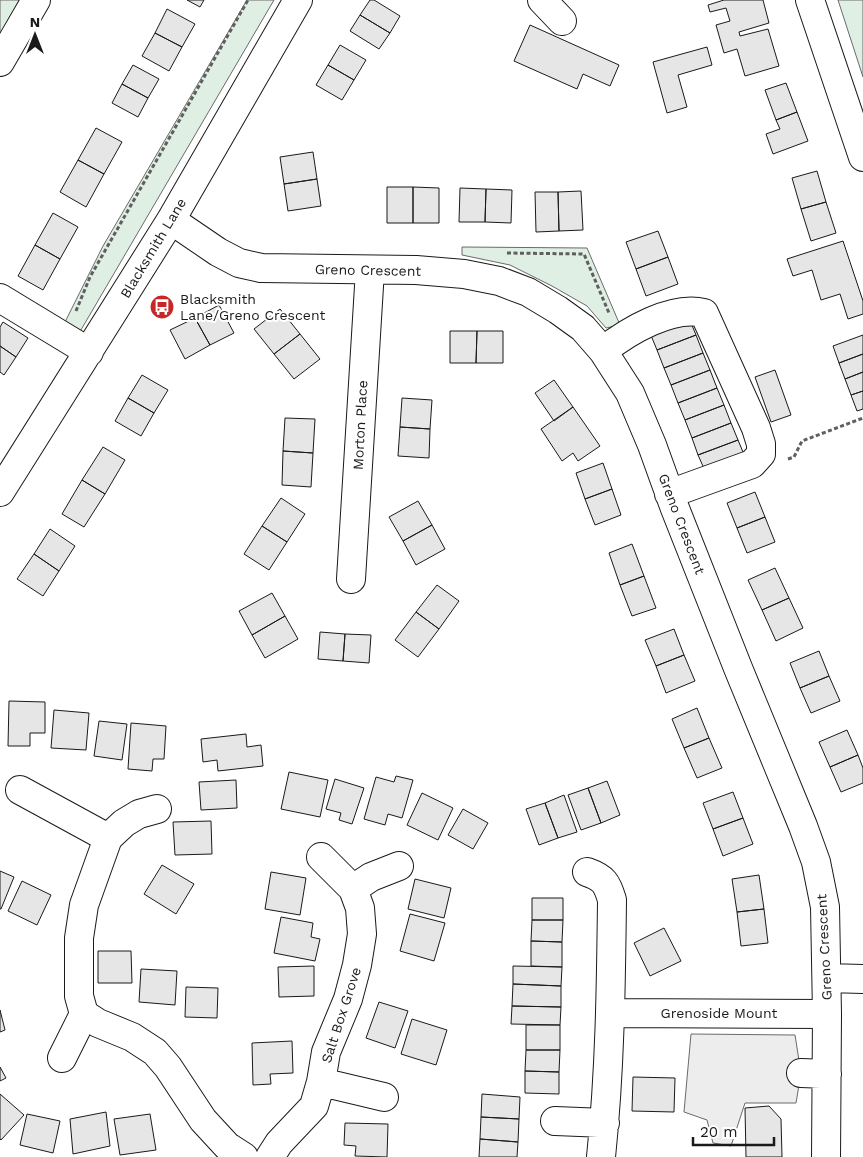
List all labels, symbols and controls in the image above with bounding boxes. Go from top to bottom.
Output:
north arrow [10,10,60,60]
text: N [30,14,40,30]
street label: Blacksmith Lane [117,195,189,301]
street label: Greno Crescent [315,261,421,279]
place label: Blacksmith Lane/Greno Crescent [180,291,325,323]
bus stop icon: Blacksmith Lane/Greno Crescent [149,294,175,320]
street label: Morton Place [350,380,370,470]
street label: Greno Crescent [655,471,709,577]
street label: Greno Crescent [813,893,835,1001]
street label: Salt Box Grove [318,965,364,1065]
street label: Grenoside Mount [661,1005,778,1021]
scale bar [693,1114,774,1146]
text: 20 m [700,1123,738,1141]

